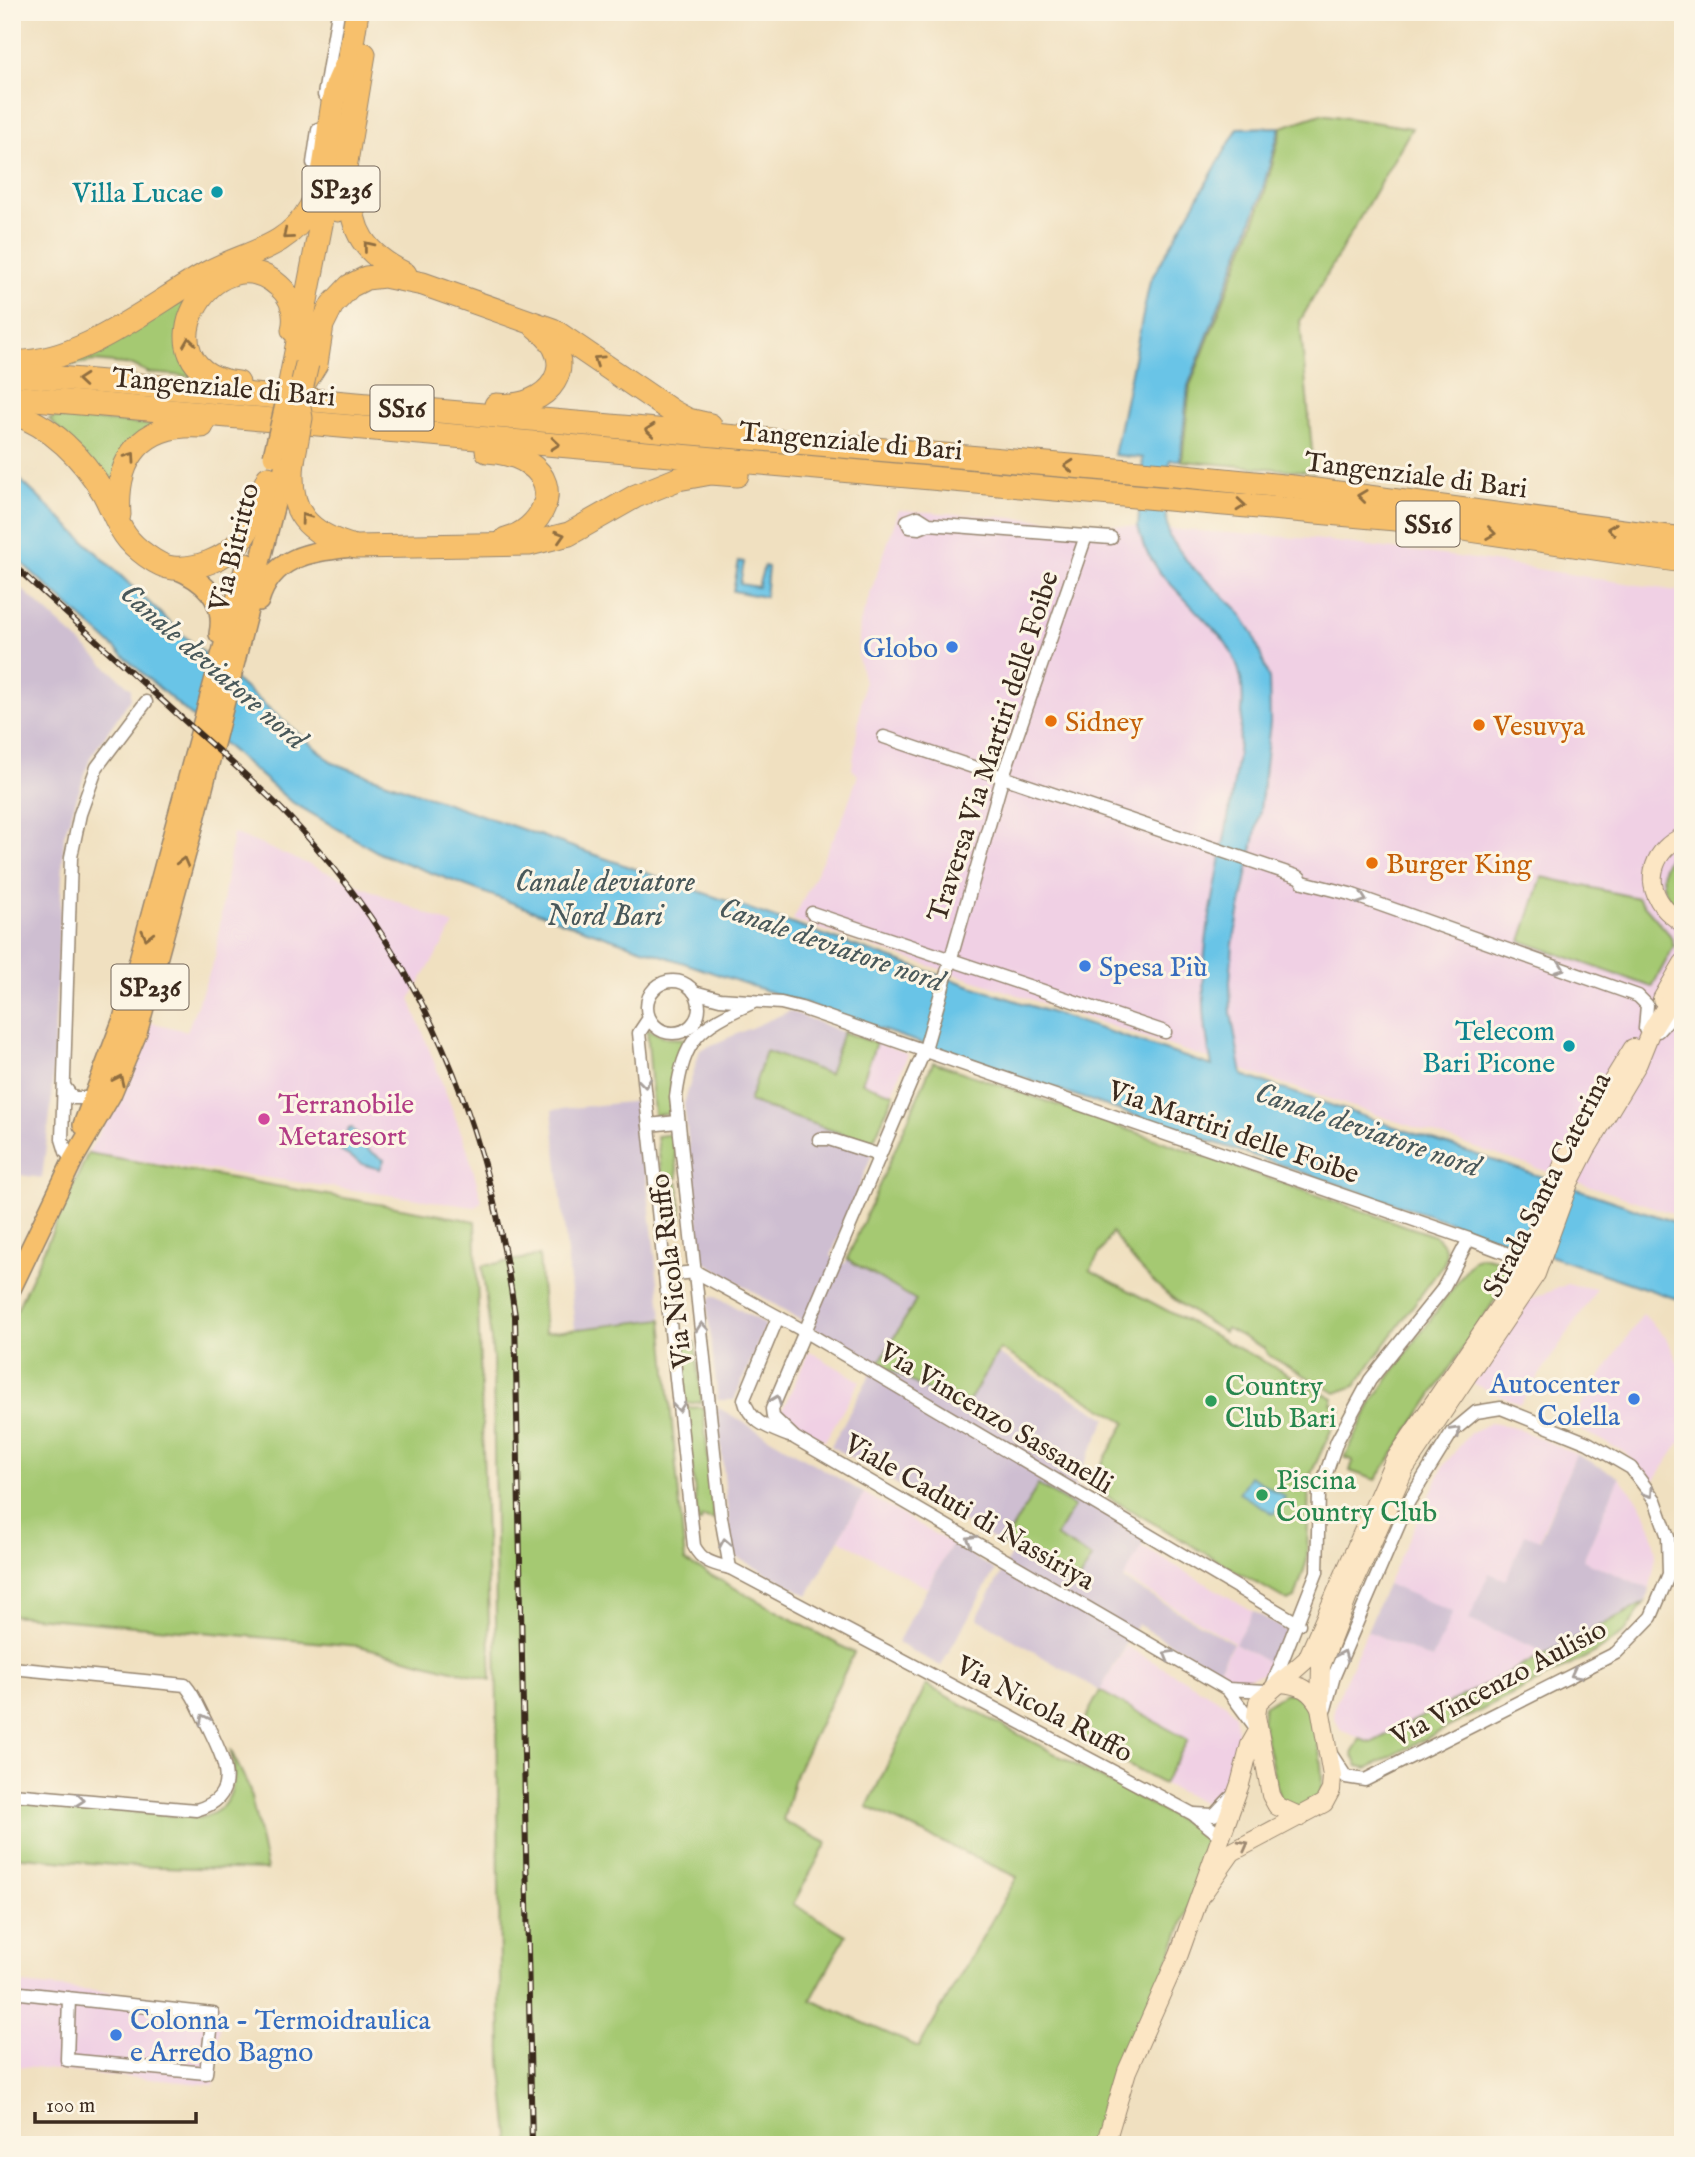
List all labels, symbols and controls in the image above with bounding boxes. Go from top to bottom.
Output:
road number: SP236 [302,166,380,212]
place label: Villa Lucae [71,177,203,212]
marker: Villa Lucae [209,184,225,200]
one-way arrow [282,226,294,239]
one-way arrow [364,242,376,255]
one-way arrow [182,336,197,348]
one-way arrow [593,356,606,368]
street label: Tangenziale di Bari [111,361,337,416]
one-way arrow [76,373,87,388]
road number: SS16 [370,386,434,430]
street label: Tangenziale di Bari [738,415,964,470]
one-way arrow [645,423,656,438]
one-way arrow [550,436,561,451]
street label: Tangenziale di Bari [1302,445,1529,508]
one-way arrow [123,452,135,464]
one-way arrow [1063,458,1074,473]
street label: Via Bitritto [202,480,268,617]
one-way arrow [1356,489,1368,504]
one-way arrow [1235,497,1246,512]
road number: SS16 [1396,502,1460,546]
one-way arrow [301,513,313,525]
one-way arrow [1606,522,1618,537]
one-way arrow [1485,526,1497,541]
one-way arrow [553,530,565,545]
street label: Traversa Via Martiri delle Foibe [921,567,1068,927]
water label: Canale deviatore nord [111,576,315,760]
place label: Globo [863,632,938,667]
marker: Globo [944,639,960,655]
place label: Sidney [1065,706,1143,741]
place label: Vesuvya [1492,710,1586,745]
marker: Sidney [1043,713,1059,729]
marker: Vesuvya [1471,717,1487,733]
place label: Burger King [1386,848,1532,883]
marker: Burger King [1364,855,1380,871]
one-way arrow [175,856,190,868]
water label: Canale deviatore Nord Bari [515,864,695,936]
water label: Canale deviatore nord [714,890,951,1003]
one-way arrow [1356,891,1368,905]
one-way arrow [140,929,155,941]
place label: Spesa Più [1099,951,1207,986]
marker: Spesa Più [1077,958,1093,974]
one-way arrow [1553,960,1565,974]
road number: SP236 [111,964,188,1010]
place label: Telecom Bari Picone [1422,1015,1555,1082]
marker: Telecom Bari Picone [1561,1038,1577,1054]
street label: Strada Santa Caterina [1476,1066,1621,1304]
one-way arrow [110,1074,124,1087]
street label: Via Martiri delle Foibe [1102,1074,1364,1193]
water label: Canale deviatore nord [1250,1075,1487,1188]
one-way arrow [637,1077,652,1089]
place label: Terranobile Metaresort [278,1088,414,1155]
marker: Terranobile Metaresort [256,1111,272,1127]
street label: Via Nicola Ruffo [643,1171,702,1371]
one-way arrow [695,1321,710,1332]
street label: Via Vincenzo Sassanelli [871,1335,1119,1503]
place label: Autocenter Colella [1488,1368,1621,1435]
place label: Country Club Bari [1225,1370,1337,1437]
marker: Autocenter Colella [1626,1391,1642,1407]
marker: Country Club Bari [1203,1393,1219,1409]
one-way arrow [768,1395,782,1407]
one-way arrow [672,1401,687,1413]
one-way arrow [1447,1426,1460,1439]
street label: Viale Caduti di Nassiriya [836,1427,1101,1600]
place label: Piscina Country Club [1276,1464,1437,1531]
one-way arrow [1641,1485,1653,1498]
marker: Piscina Country Club [1254,1487,1270,1503]
one-way arrow [966,1535,979,1548]
one-way arrow [719,1537,734,1549]
street label: Via Vincenzo Aulisio [1384,1613,1613,1756]
street label: Via Nicola Ruffo [948,1648,1138,1772]
one-way arrow [1335,1649,1349,1662]
one-way arrow [1162,1650,1175,1663]
one-way arrow [1570,1665,1582,1679]
one-way arrow [199,1714,213,1726]
one-way arrow [75,1792,86,1807]
one-way arrow [1237,1840,1249,1854]
place label: Colonna - Termoidraulica e Arredo Bagno [130,2004,432,2071]
marker: Colonna - Termoidraulica e Arredo Bagno [108,2027,124,2043]
scale bar [35,2080,196,2124]
text: 100 m [46,2093,95,2120]

